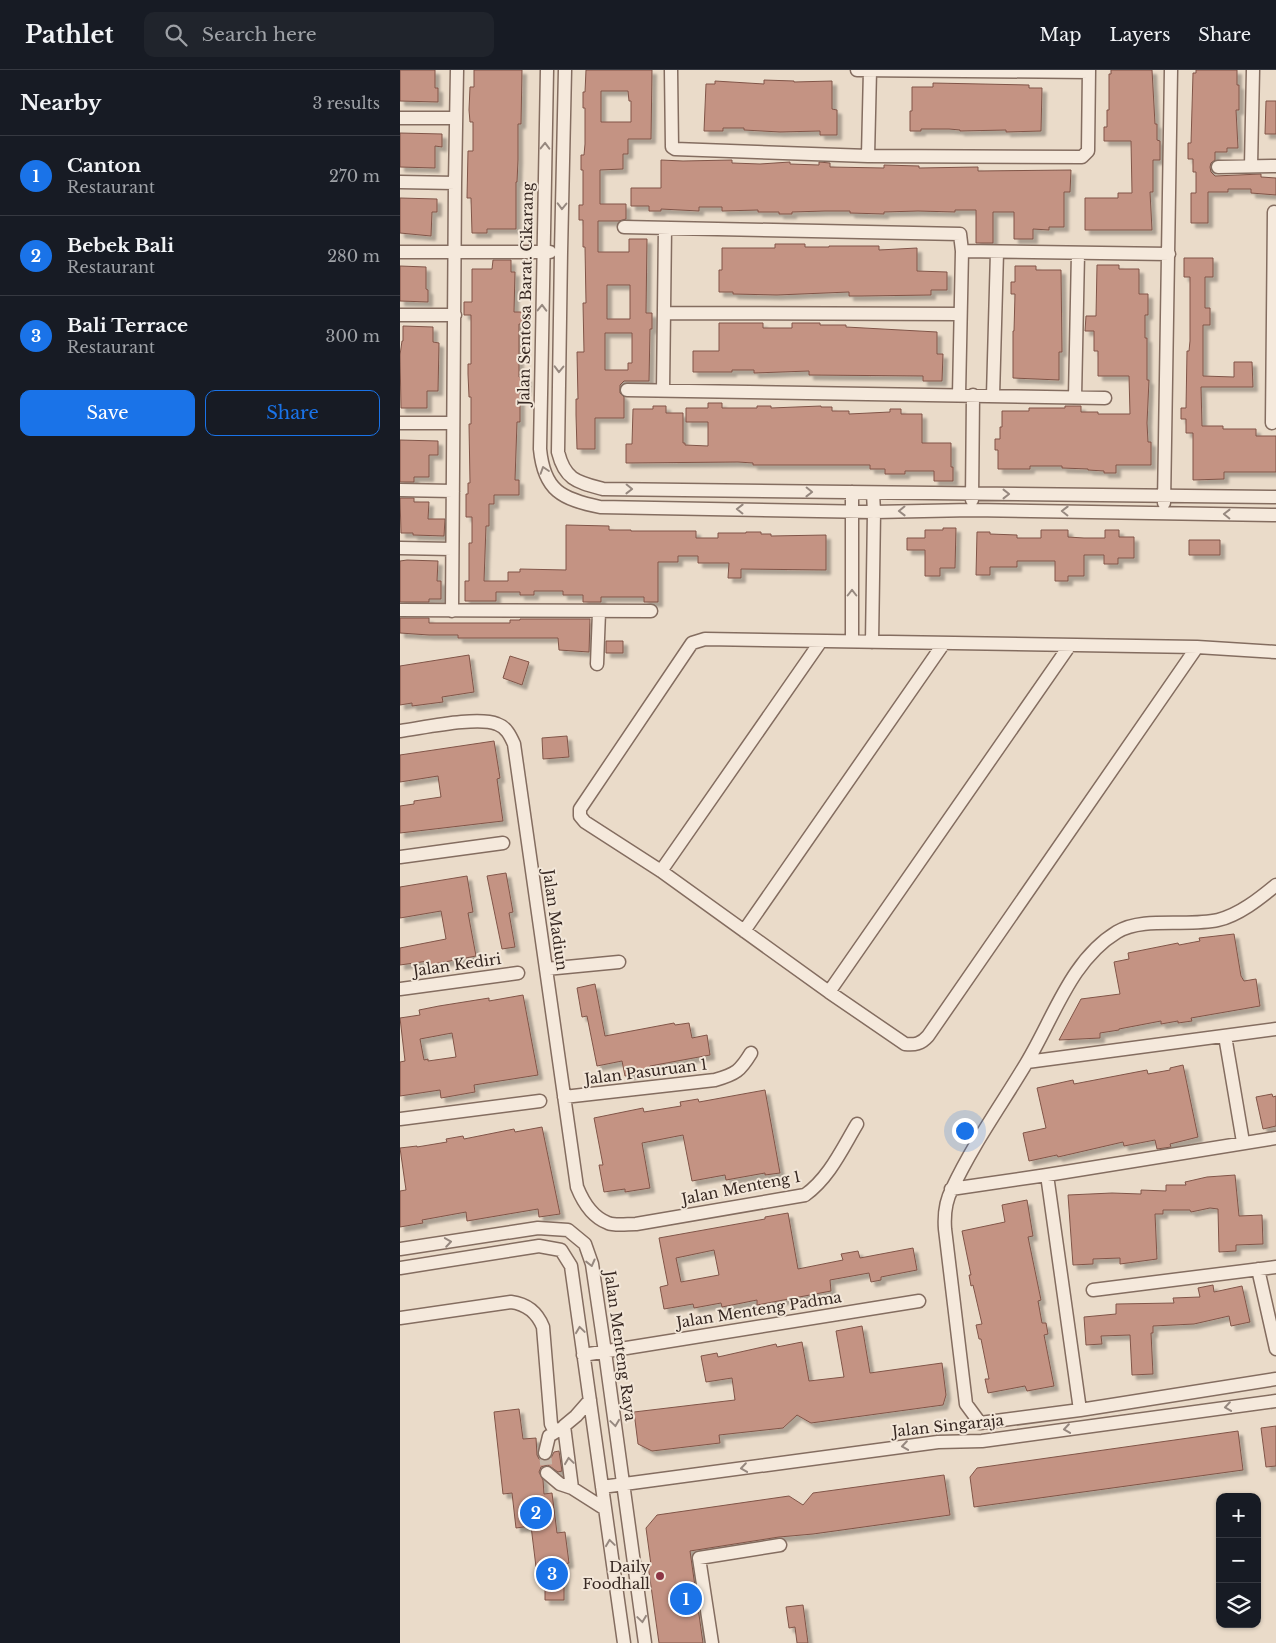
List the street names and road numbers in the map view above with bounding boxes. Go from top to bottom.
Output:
street label: Jalan Sentosa Barat. Cikarang [514,181,537,408]
street label: Jalan Madiun [539,866,572,972]
street label: Jalan Kediri [410,949,502,980]
street label: Jalan Pasuruan 1 [581,1055,708,1089]
street label: Jalan Menteng 1 [678,1167,802,1209]
street label: Jalan Menteng Raya [600,1267,641,1423]
street label: Jalan Menteng Padma [673,1287,844,1332]
street label: Jalan Singaraja [889,1410,1005,1441]

